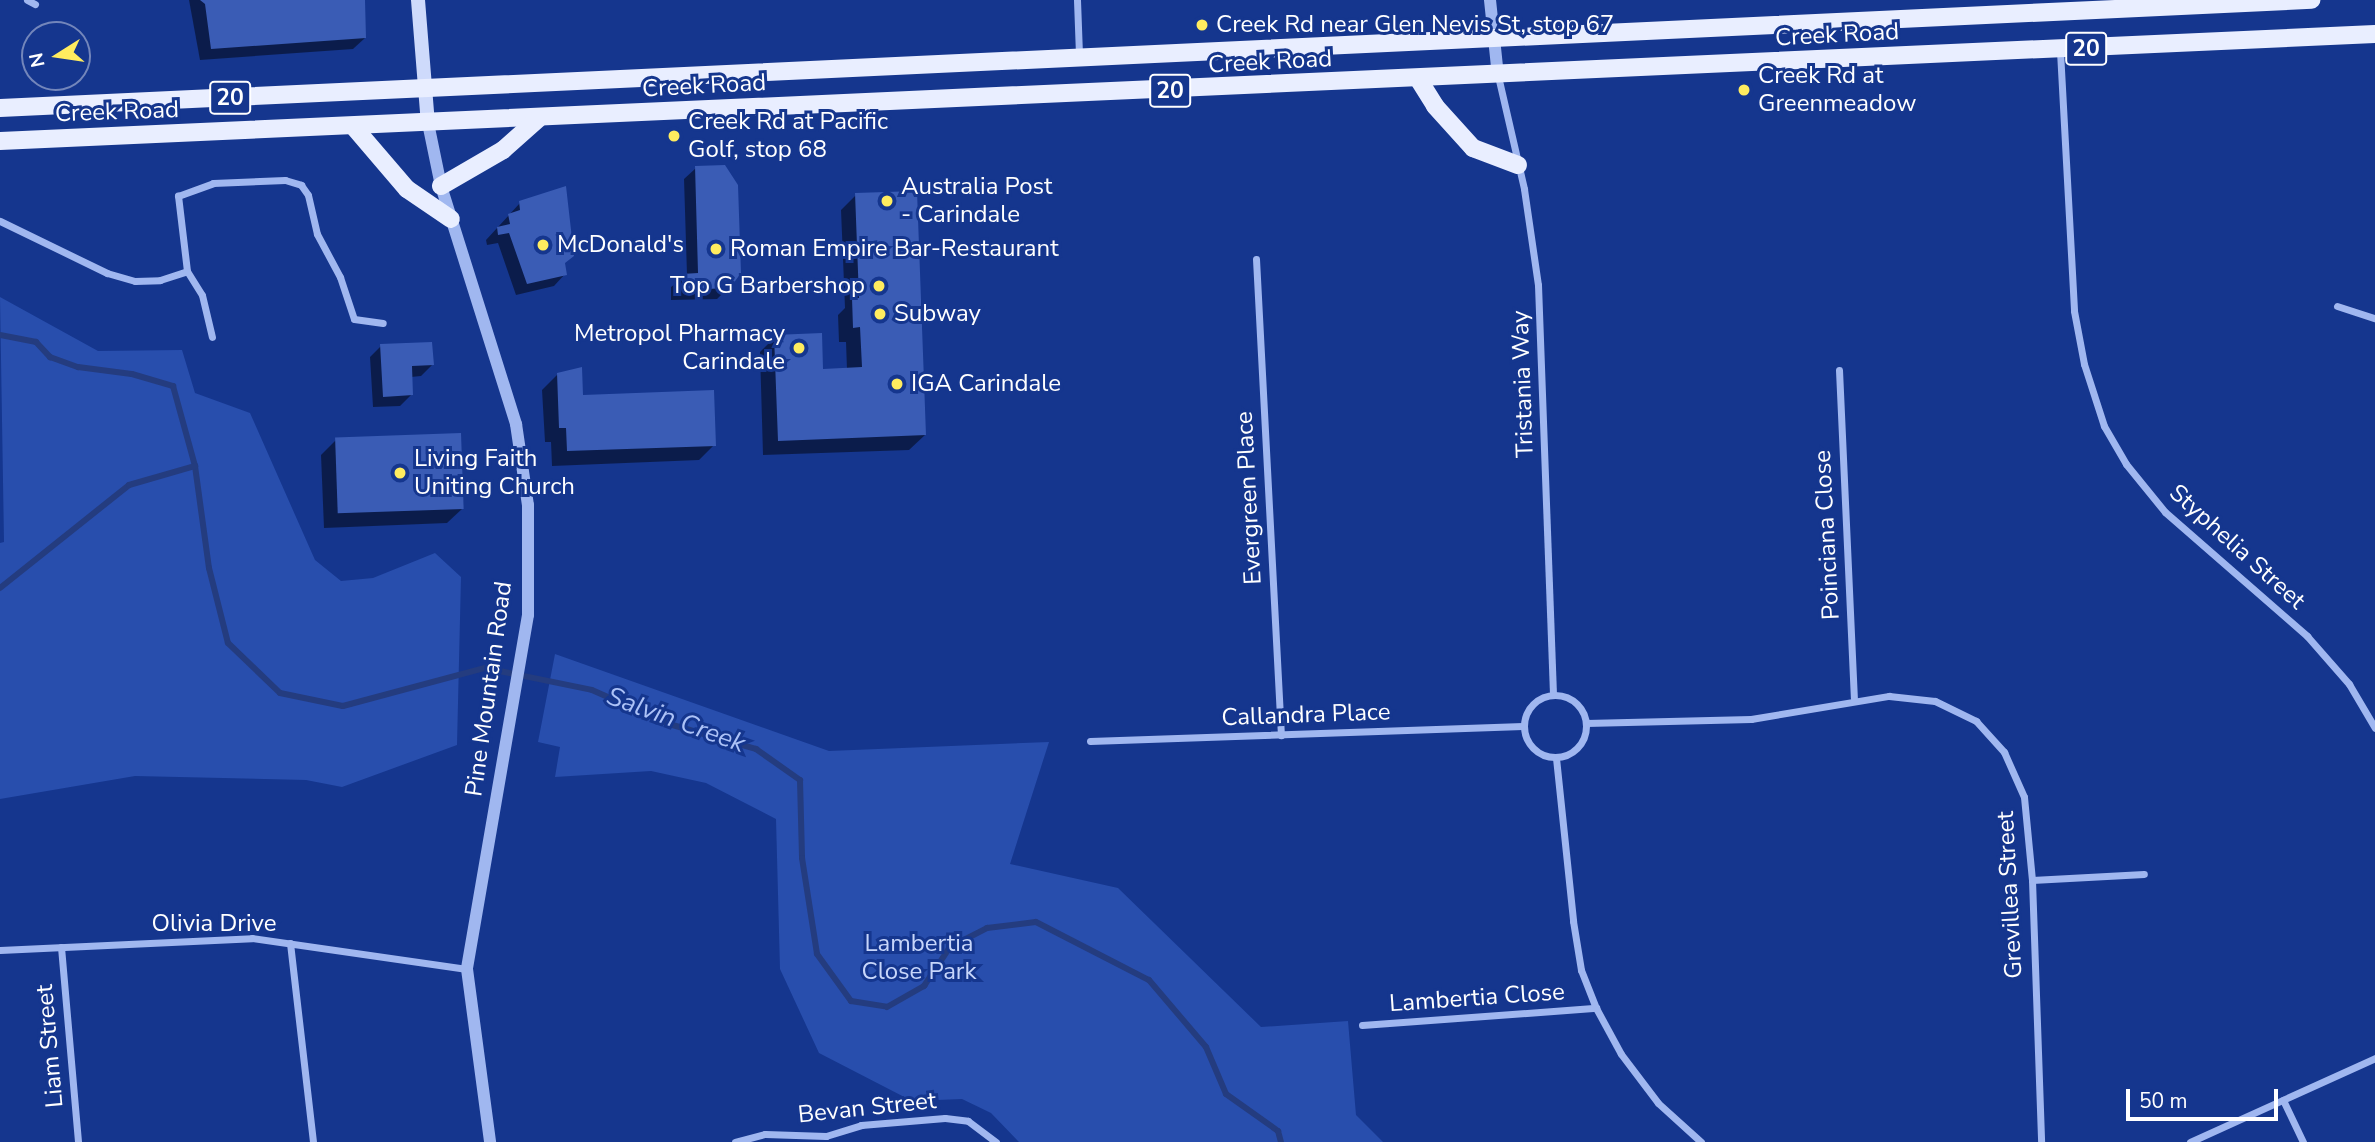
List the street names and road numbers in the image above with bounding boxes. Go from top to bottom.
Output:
street label: Creek Road [1774,17,1900,53]
road number: 20 [2065,30,2107,68]
street label: Creek Road [1207,44,1333,80]
street label: Creek Road [641,68,767,104]
road number: 20 [1149,72,1191,110]
road number: 20 [209,78,251,118]
street label: Creek Road [54,95,180,129]
street label: Tristania Way [1506,310,1540,458]
street label: Evergreen Place [1230,411,1268,585]
street label: Poinciana Close [1808,449,1846,621]
street label: Styphelia Street [2163,478,2311,616]
street label: Pine Mountain Road [460,580,518,798]
street label: Callandra Place [1221,698,1391,732]
street label: Grevillea Street [1991,811,2029,979]
street label: Olivia Drive [152,910,276,938]
street label: Lambertia Close [1388,977,1566,1019]
street label: Liam Street [30,983,70,1109]
street label: Bevan Street [796,1086,938,1130]

